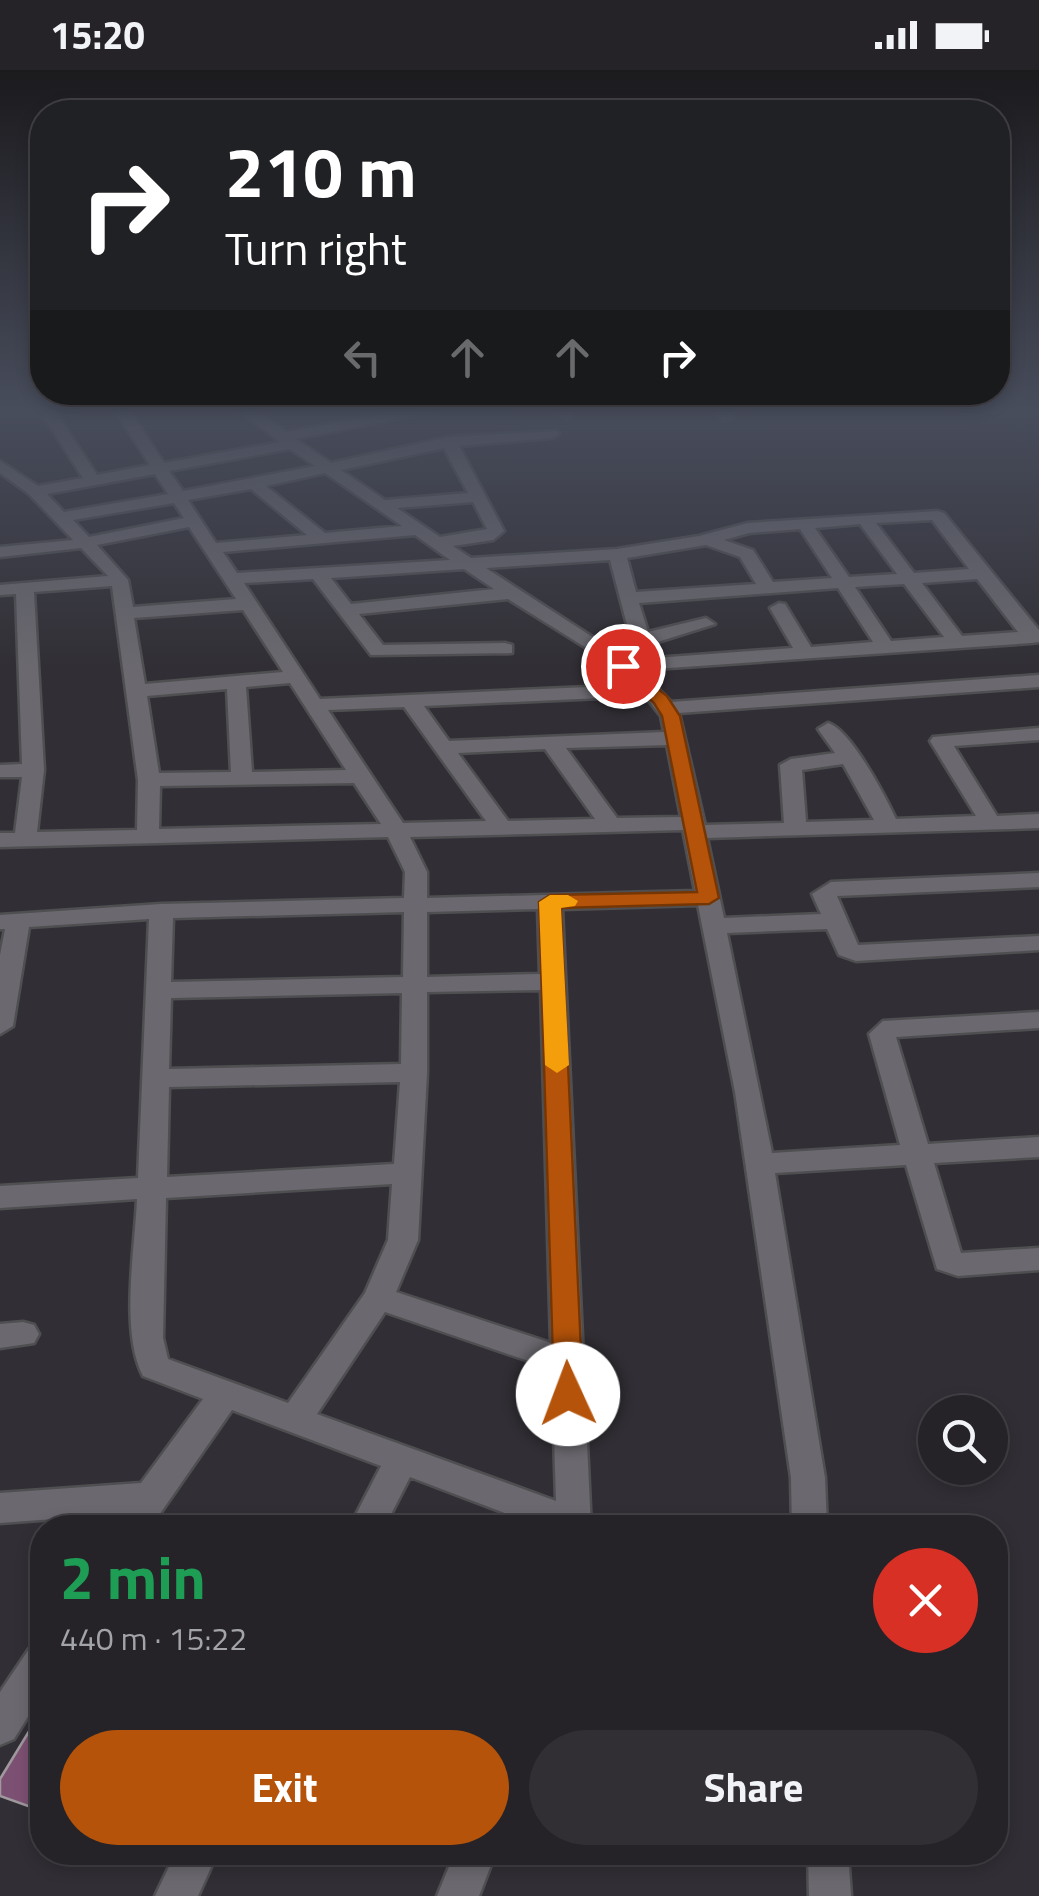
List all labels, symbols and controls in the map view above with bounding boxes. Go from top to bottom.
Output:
text: 15:20 [50,6,145,64]
text: 210 m [225,118,417,224]
icon: right [60,140,190,270]
text: Turn right [225,214,407,282]
icon: left [335,330,390,385]
icon: ahead [440,330,495,385]
icon: ahead [545,330,600,385]
icon: right [650,330,705,385]
pin [581,624,666,709]
icon: arrive [596,639,651,694]
position arrow [516,1342,620,1446]
map controls [918,1395,1008,1485]
button: search [918,1395,1008,1485]
text: 2 min [60,1531,206,1622]
button: close [873,1548,978,1653]
text: 440 m · 15:22 [60,1614,247,1662]
button: Exit [60,1730,509,1845]
button: Share [529,1730,978,1845]

